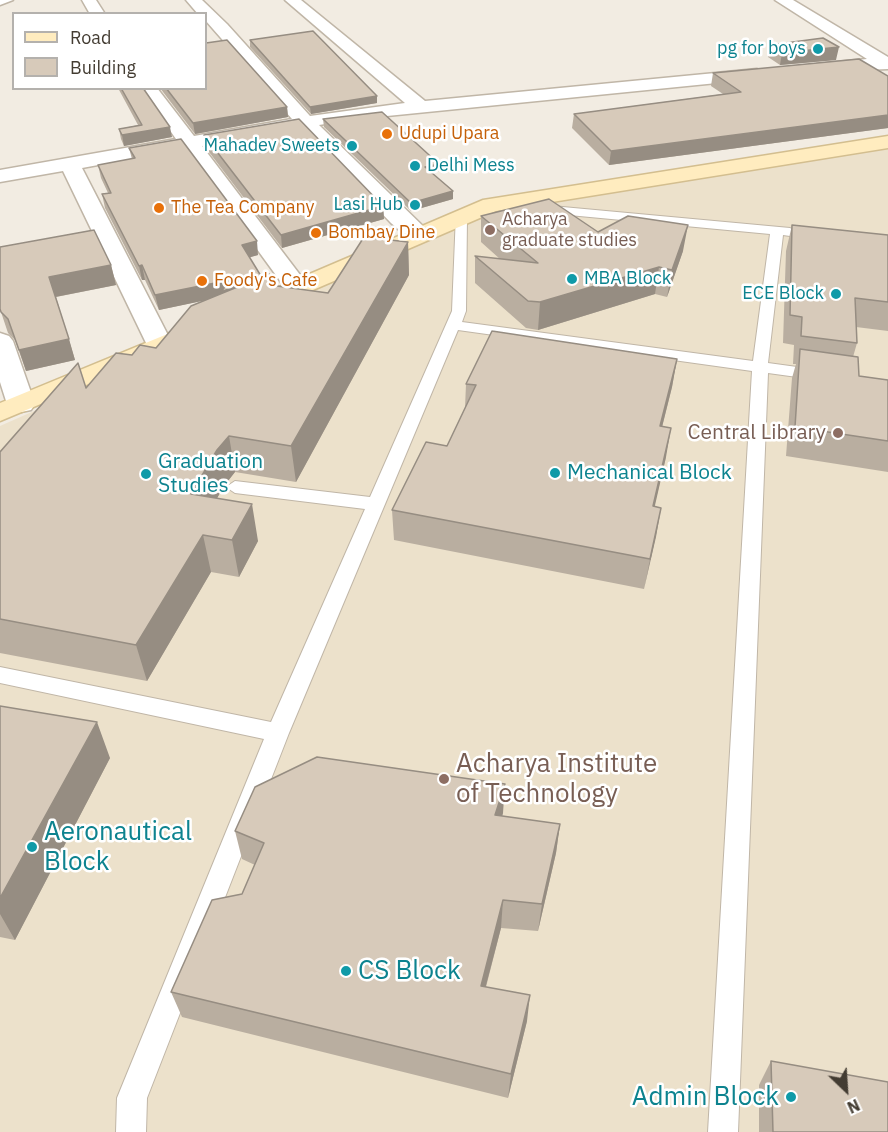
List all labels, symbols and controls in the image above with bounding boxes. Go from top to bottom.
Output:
legend [12,12,207,90]
text: Road [70,26,111,49]
place label: pg for boys [717,38,806,60]
marker: pg for boys [811,42,825,56]
text: Building [70,56,136,79]
place label: Udupi Upara [399,123,499,145]
marker: Udupi Upara [380,127,394,141]
place label: Mahadev Sweets [204,135,340,157]
marker: Mahadev Sweets [345,139,359,153]
place label: Delhi Mess [427,155,515,177]
marker: Delhi Mess [408,159,422,173]
place label: Lasi Hub [333,194,403,216]
place label: The Tea Company [171,197,315,219]
marker: Lasi Hub [408,198,422,212]
marker: The Tea Company [152,201,166,215]
place label: Acharya graduate studies [502,209,637,252]
place label: Bombay Dine [328,222,435,244]
marker: Acharya graduate studies [483,223,497,237]
marker: Bombay Dine [309,226,323,240]
place label: MBA Block [584,268,671,290]
place label: Foody's Cafe [214,270,317,292]
marker: MBA Block [565,272,579,286]
marker: Foody's Cafe [195,274,209,288]
place label: ECE Block [742,283,824,305]
marker: ECE Block [829,287,843,301]
place label: Central Library [687,420,826,446]
marker: Central Library [831,426,845,440]
place label: Graduation Studies [158,449,263,499]
place label: Mechanical Block [567,460,732,486]
marker: Mechanical Block [548,466,562,480]
marker: Graduation Studies [139,467,153,481]
place label: Acharya Institute of Technology [456,748,657,810]
marker: Acharya Institute of Technology [437,772,451,786]
place label: Aeronautical Block [44,816,192,878]
marker: Aeronautical Block [25,840,39,854]
place label: CS Block [358,955,461,987]
marker: CS Block [339,964,353,978]
north arrow [816,1060,876,1120]
place label: Admin Block [632,1081,779,1113]
marker: Admin Block [784,1090,798,1104]
text: N [844,1095,863,1118]

